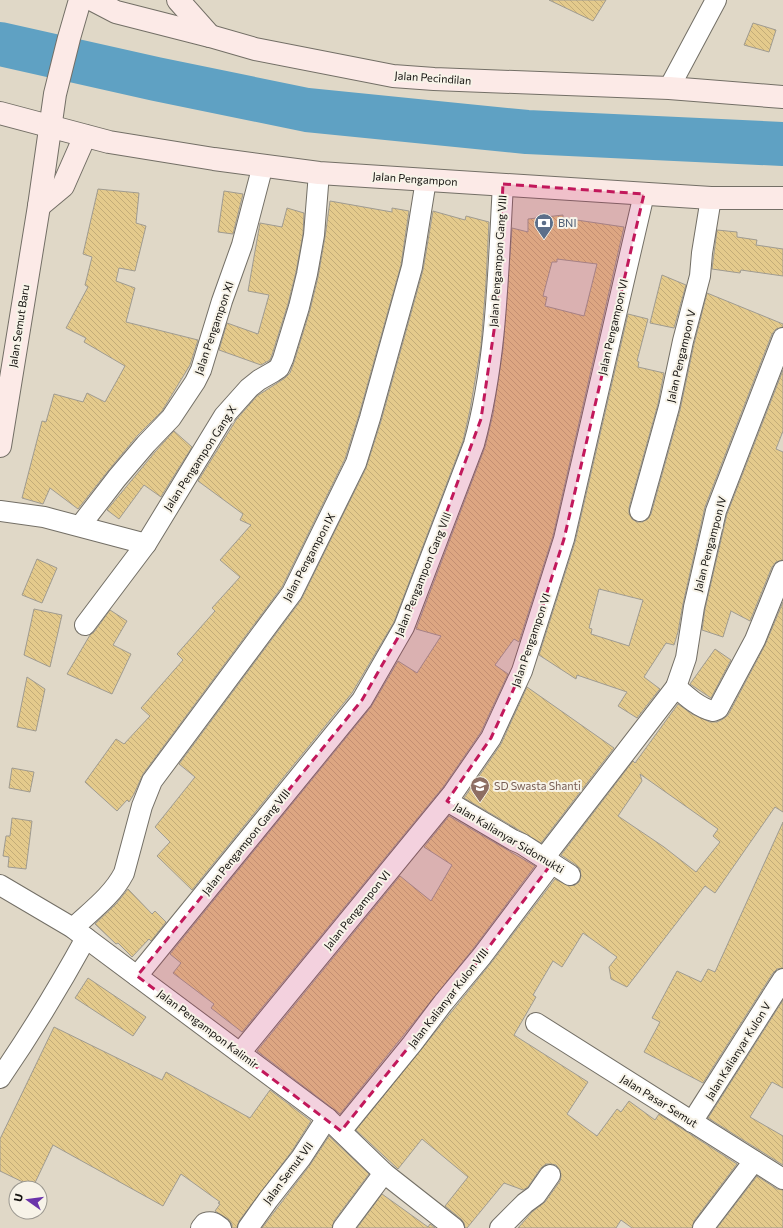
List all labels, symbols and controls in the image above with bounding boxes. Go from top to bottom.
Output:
street label: Jalan Pecindilan [394,68,472,88]
street label: Jalan Pengampon [372,169,458,189]
street label: Jalan Pengampon Gang VIII [486,194,510,328]
bank icon: BNI [533,212,555,240]
place label: BNI [558,216,576,229]
street label: Jalan Pengampon VI [595,278,631,376]
street label: Jalan Pengampon XI [191,279,237,377]
street label: Jalan Semut Baru [6,283,32,369]
street label: Jalan Pengampon V [663,308,699,404]
street label: Jalan Pengampon Gang X [161,402,240,513]
street label: Jalan Pengampon IV [691,494,730,593]
street label: Jalan Pengampon IX [280,510,338,604]
street label: Jalan Pengampon Gang VIII [392,510,454,638]
street label: Jalan Pengampon VI [508,591,554,689]
school or university icon: SD Swasta Shanti [469,775,491,803]
place label: SD Swasta Shanti [494,779,581,792]
street label: Jalan Pengampon Gang VIII [199,786,293,898]
street label: Jalan Kalianyar Sidomukti [452,800,567,876]
street label: Jalan Pengampon VI [321,867,393,953]
street label: Jalan Kalianyar Kulon VIII [405,945,491,1051]
street label: Jalan Pengampon Kalimir [155,986,262,1072]
street label: Jalan Kalianyar Kulon V [702,999,774,1103]
street label: Jalan Pasar Semut [618,1072,701,1131]
street label: Jalan Semut VII [260,1139,316,1207]
north arrow [8,1180,48,1220]
text: U [11,1192,25,1203]

